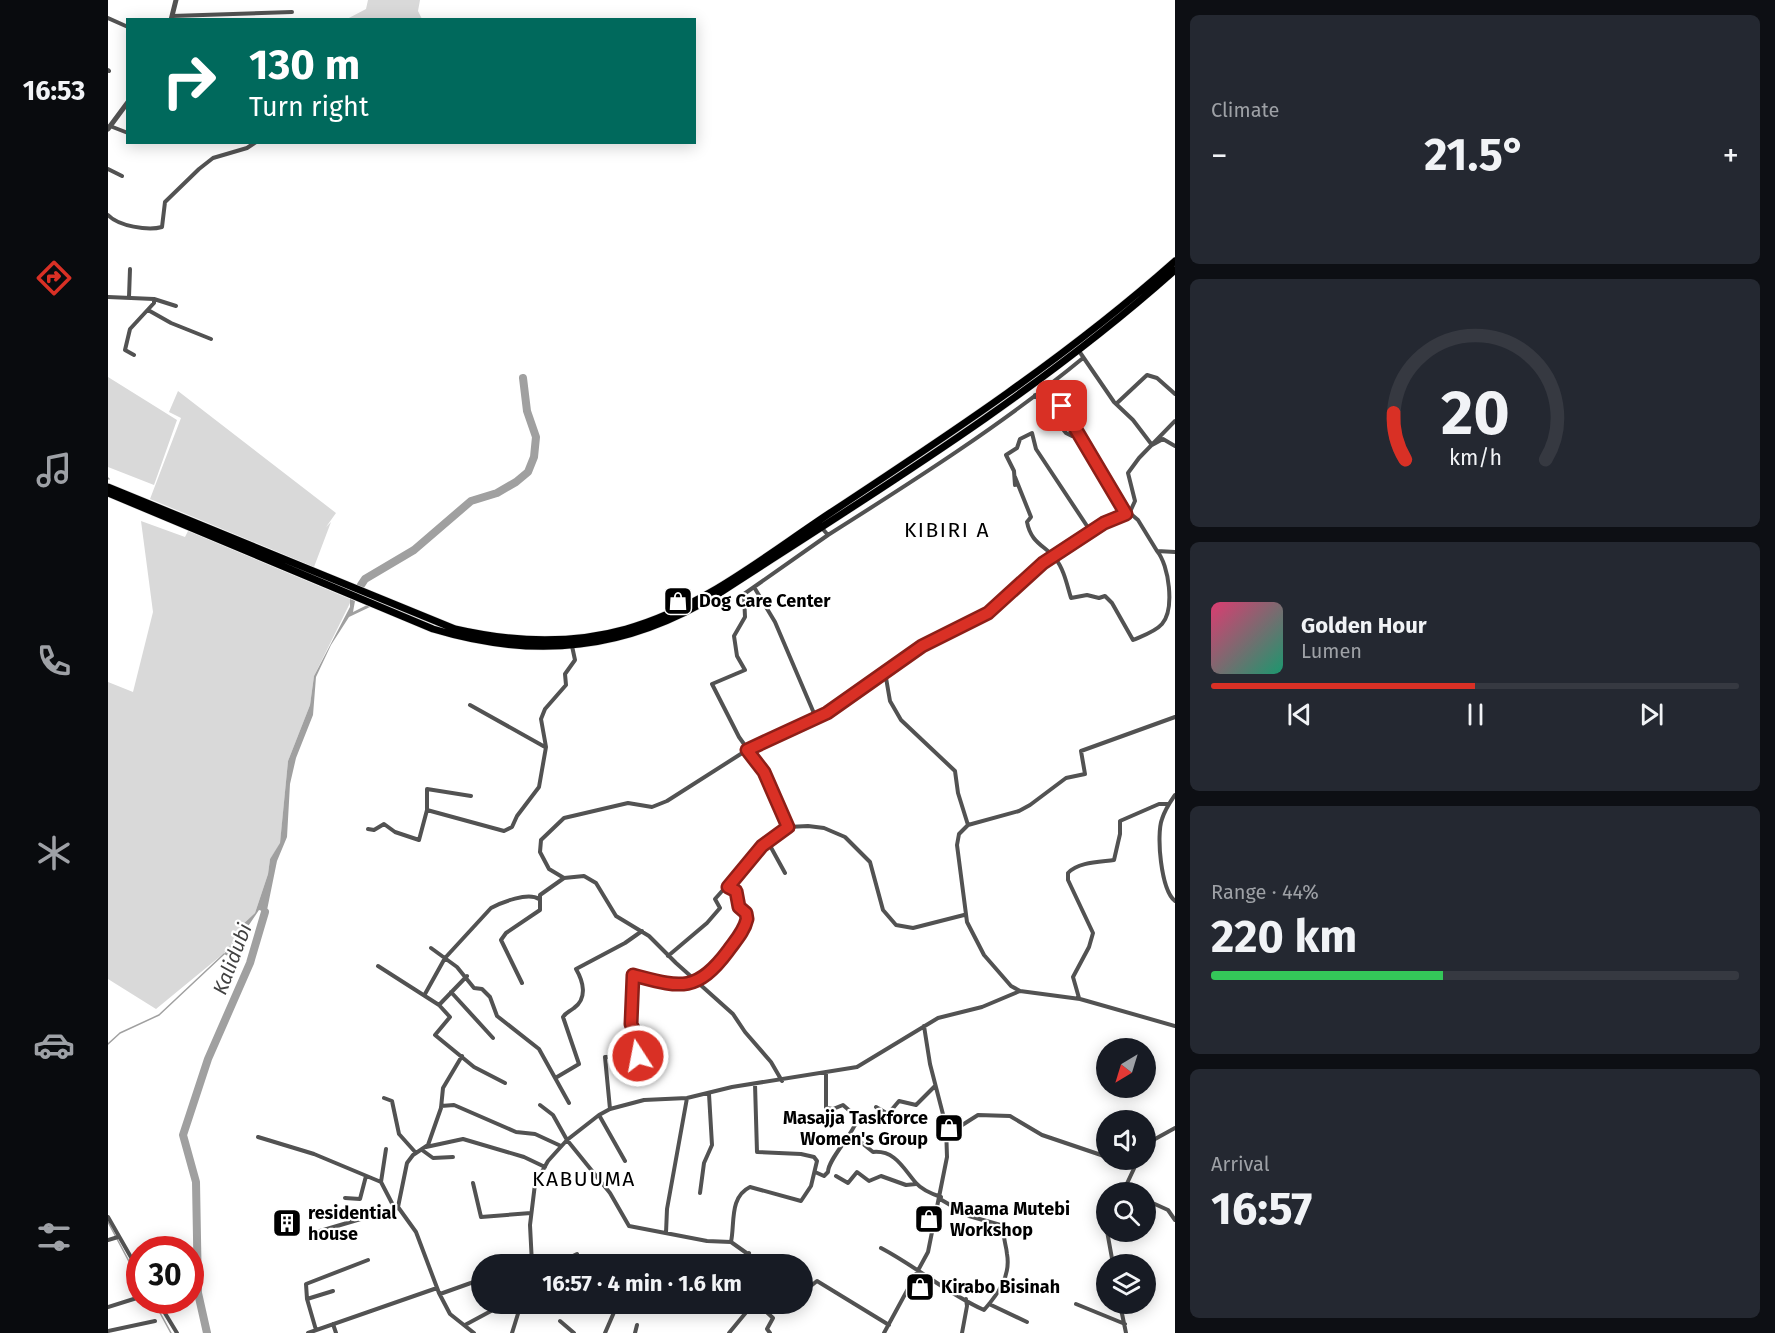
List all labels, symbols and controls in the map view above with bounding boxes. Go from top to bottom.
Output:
text: 130 m [249,40,360,90]
icon: right [150,42,228,120]
text: 16:53 [23,75,85,107]
text: Turn right [249,91,369,123]
text: Climate [1211,98,1279,122]
text: 21.5° [1424,128,1526,182]
text: − [1211,136,1228,176]
text: + [1723,136,1739,176]
icon: directions [33,257,75,299]
text: 20 [1441,376,1509,451]
pin [1036,380,1087,431]
icon: arrive [1045,389,1078,422]
text: km/h [1448,445,1502,471]
icon: music [33,449,75,491]
district label: KIBIRI A [904,517,990,543]
shop icon: Dog Care Center [662,585,694,617]
place label: Dog Care Center [699,590,831,612]
text: Golden Hour [1301,612,1427,639]
text: Lumen [1301,639,1362,663]
icon: phone [33,640,75,682]
icon: previous [1283,698,1316,731]
icon: pause [1459,698,1492,731]
icon: next [1635,698,1668,731]
icon: climate [33,832,75,874]
text: Range · 44% [1211,880,1319,904]
text: 220 km [1211,910,1357,964]
water label: Kalidubi [207,920,257,998]
icon: car [33,1024,75,1066]
position arrow [606,1024,670,1088]
north arrow [1096,1038,1156,1098]
map controls [1096,1038,1156,1314]
place label: Masajja Taskforce Women's Group [783,1107,928,1150]
button: sound [1096,1110,1156,1170]
shop icon: Masajja Taskforce Women's Group [933,1112,965,1144]
text: Arrival [1211,1152,1270,1176]
district label: KABUUMA [532,1166,636,1192]
button: search [1096,1182,1156,1242]
text: 16:57 [1211,1182,1312,1236]
place label: Maama Mutebi Workshop [950,1198,1070,1241]
place label: residential house [308,1202,397,1245]
shop icon: Maama Mutebi Workshop [913,1203,945,1235]
building icon: residential house [271,1207,303,1239]
icon: filters [33,1216,75,1258]
speed limit sign: 30 [126,1236,204,1314]
button: layers [1096,1254,1156,1314]
text: 16:57 · 4 min · 1.6 km [542,1270,742,1297]
shop icon: Kirabo Bisinah [904,1271,936,1303]
place label: Kirabo Bisinah [941,1276,1060,1298]

